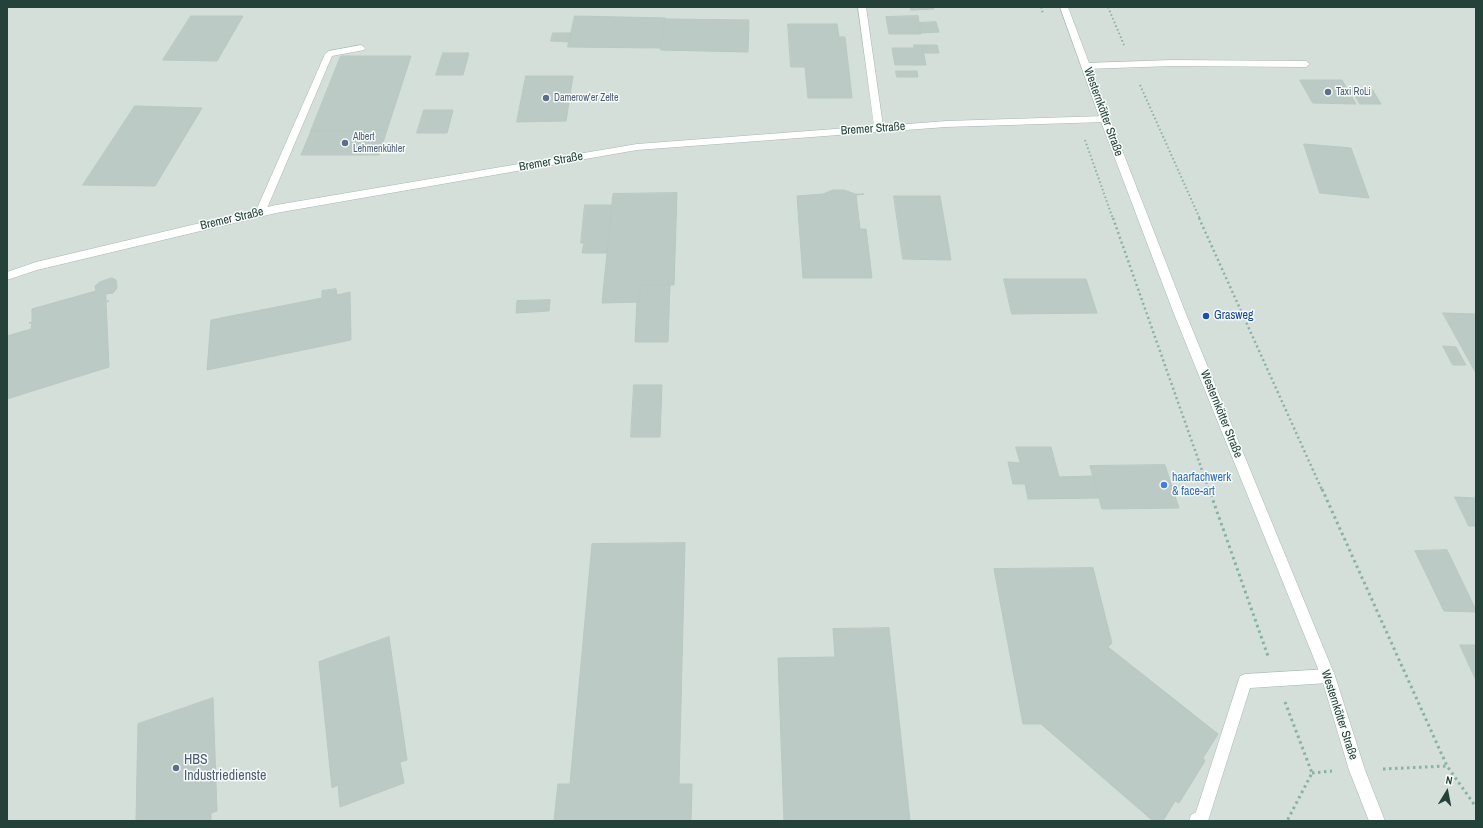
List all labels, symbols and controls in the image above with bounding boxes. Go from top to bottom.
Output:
street label: Westernkötter Straße [1080,66,1126,158]
place label: Taxi RoLi [1336,86,1371,98]
marker: Taxi RoLi [1323,87,1333,97]
place label: Damerow'er Zelte [554,92,618,104]
marker: Damerow'er Zelte [541,93,551,103]
street label: Bremer Straße [840,120,906,138]
place label: Albert Lehmenkühler [353,131,405,154]
marker: Albert Lehmenkühler [340,138,350,148]
street label: Bremer Straße [518,149,584,175]
street label: Bremer Straße [199,205,265,233]
place label: Grasweg [1214,309,1253,323]
marker: Grasweg [1201,311,1211,321]
street label: Westernkötter Straße [1197,368,1245,460]
place label: haarfachwerk & face-art [1172,471,1231,499]
marker: haarfachwerk & face-art [1159,480,1169,490]
street label: Westernkötter Straße [1318,668,1360,762]
place label: HBS Industriedienste [184,752,266,784]
marker: HBS Industriedienste [171,763,181,773]
north arrow [1427,772,1467,812]
text: N [1445,773,1454,788]

